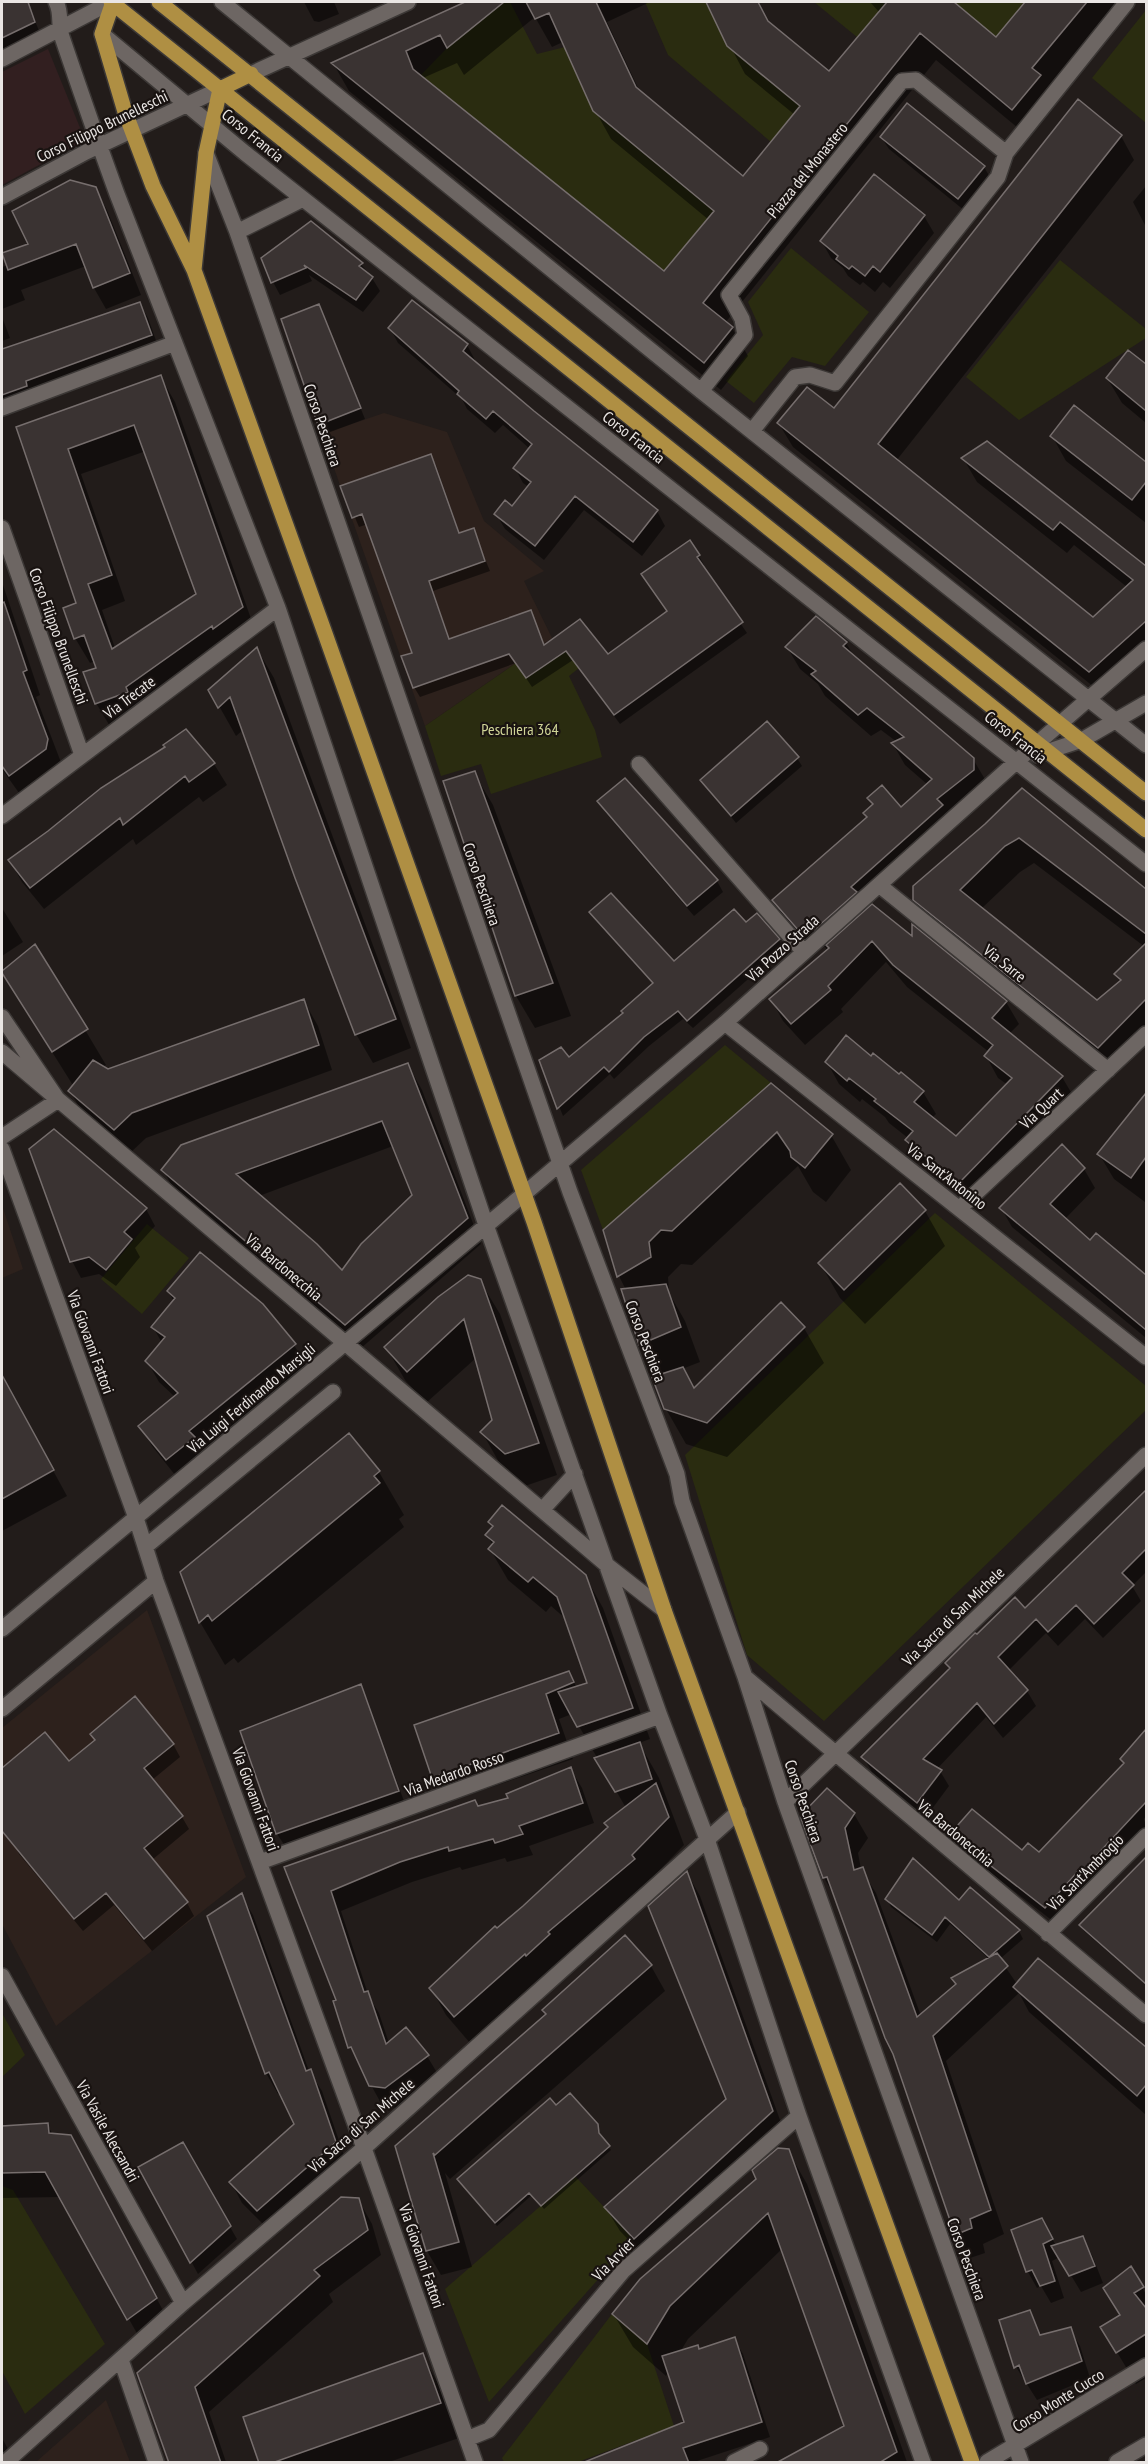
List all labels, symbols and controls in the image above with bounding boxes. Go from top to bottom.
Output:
street label: Corso Filippo Brunelleschi [33,86,171,166]
street label: Corso Francia [218,104,288,166]
street label: Piazza del Monastero [762,118,852,222]
street label: Corso Peschiera [300,381,346,469]
street label: Corso Francia [599,406,669,468]
street label: Corso Filippo Brunelleschi [25,565,93,707]
street label: Via Trecate [98,671,159,724]
street label: Corso Francia [981,706,1051,768]
park label: Peschiera 364 [481,719,559,739]
street label: Corso Peschiera [459,840,505,928]
street label: Via Pozzo Strada [741,910,823,987]
street label: Via Sarre [979,939,1030,986]
street label: Via Quart [1014,1083,1067,1134]
street label: Via Sant'Antonino [902,1138,991,1214]
street label: Via Bardonecchia [241,1228,327,1305]
street label: Via Giovanni Fattori [63,1287,119,1397]
street label: Corso Peschiera [621,1297,671,1385]
street label: Via Luigi Ferdinando Marsigli [182,1339,319,1458]
street label: Via Sacra di San Michele [897,1562,1008,1671]
street label: Via Giovanni Fattori [228,1744,284,1854]
street label: Via Medardo Rosso [401,1746,506,1801]
street label: Corso Peschiera [781,1757,827,1845]
street label: Via Bardonecchia [913,1794,999,1871]
street label: Via Sant'Ambrogio [1042,1829,1128,1915]
street label: Via Sacra di San Michele [303,2073,418,2177]
street label: Via Vasile Alecsandri [71,2076,144,2185]
street label: Via Giovanni Fattori [395,2200,449,2311]
street label: Corso Peschiera [943,2215,991,2303]
street label: Via Arvier [587,2233,639,2286]
street label: Corso Monte Cucco [1009,2364,1108,2436]

